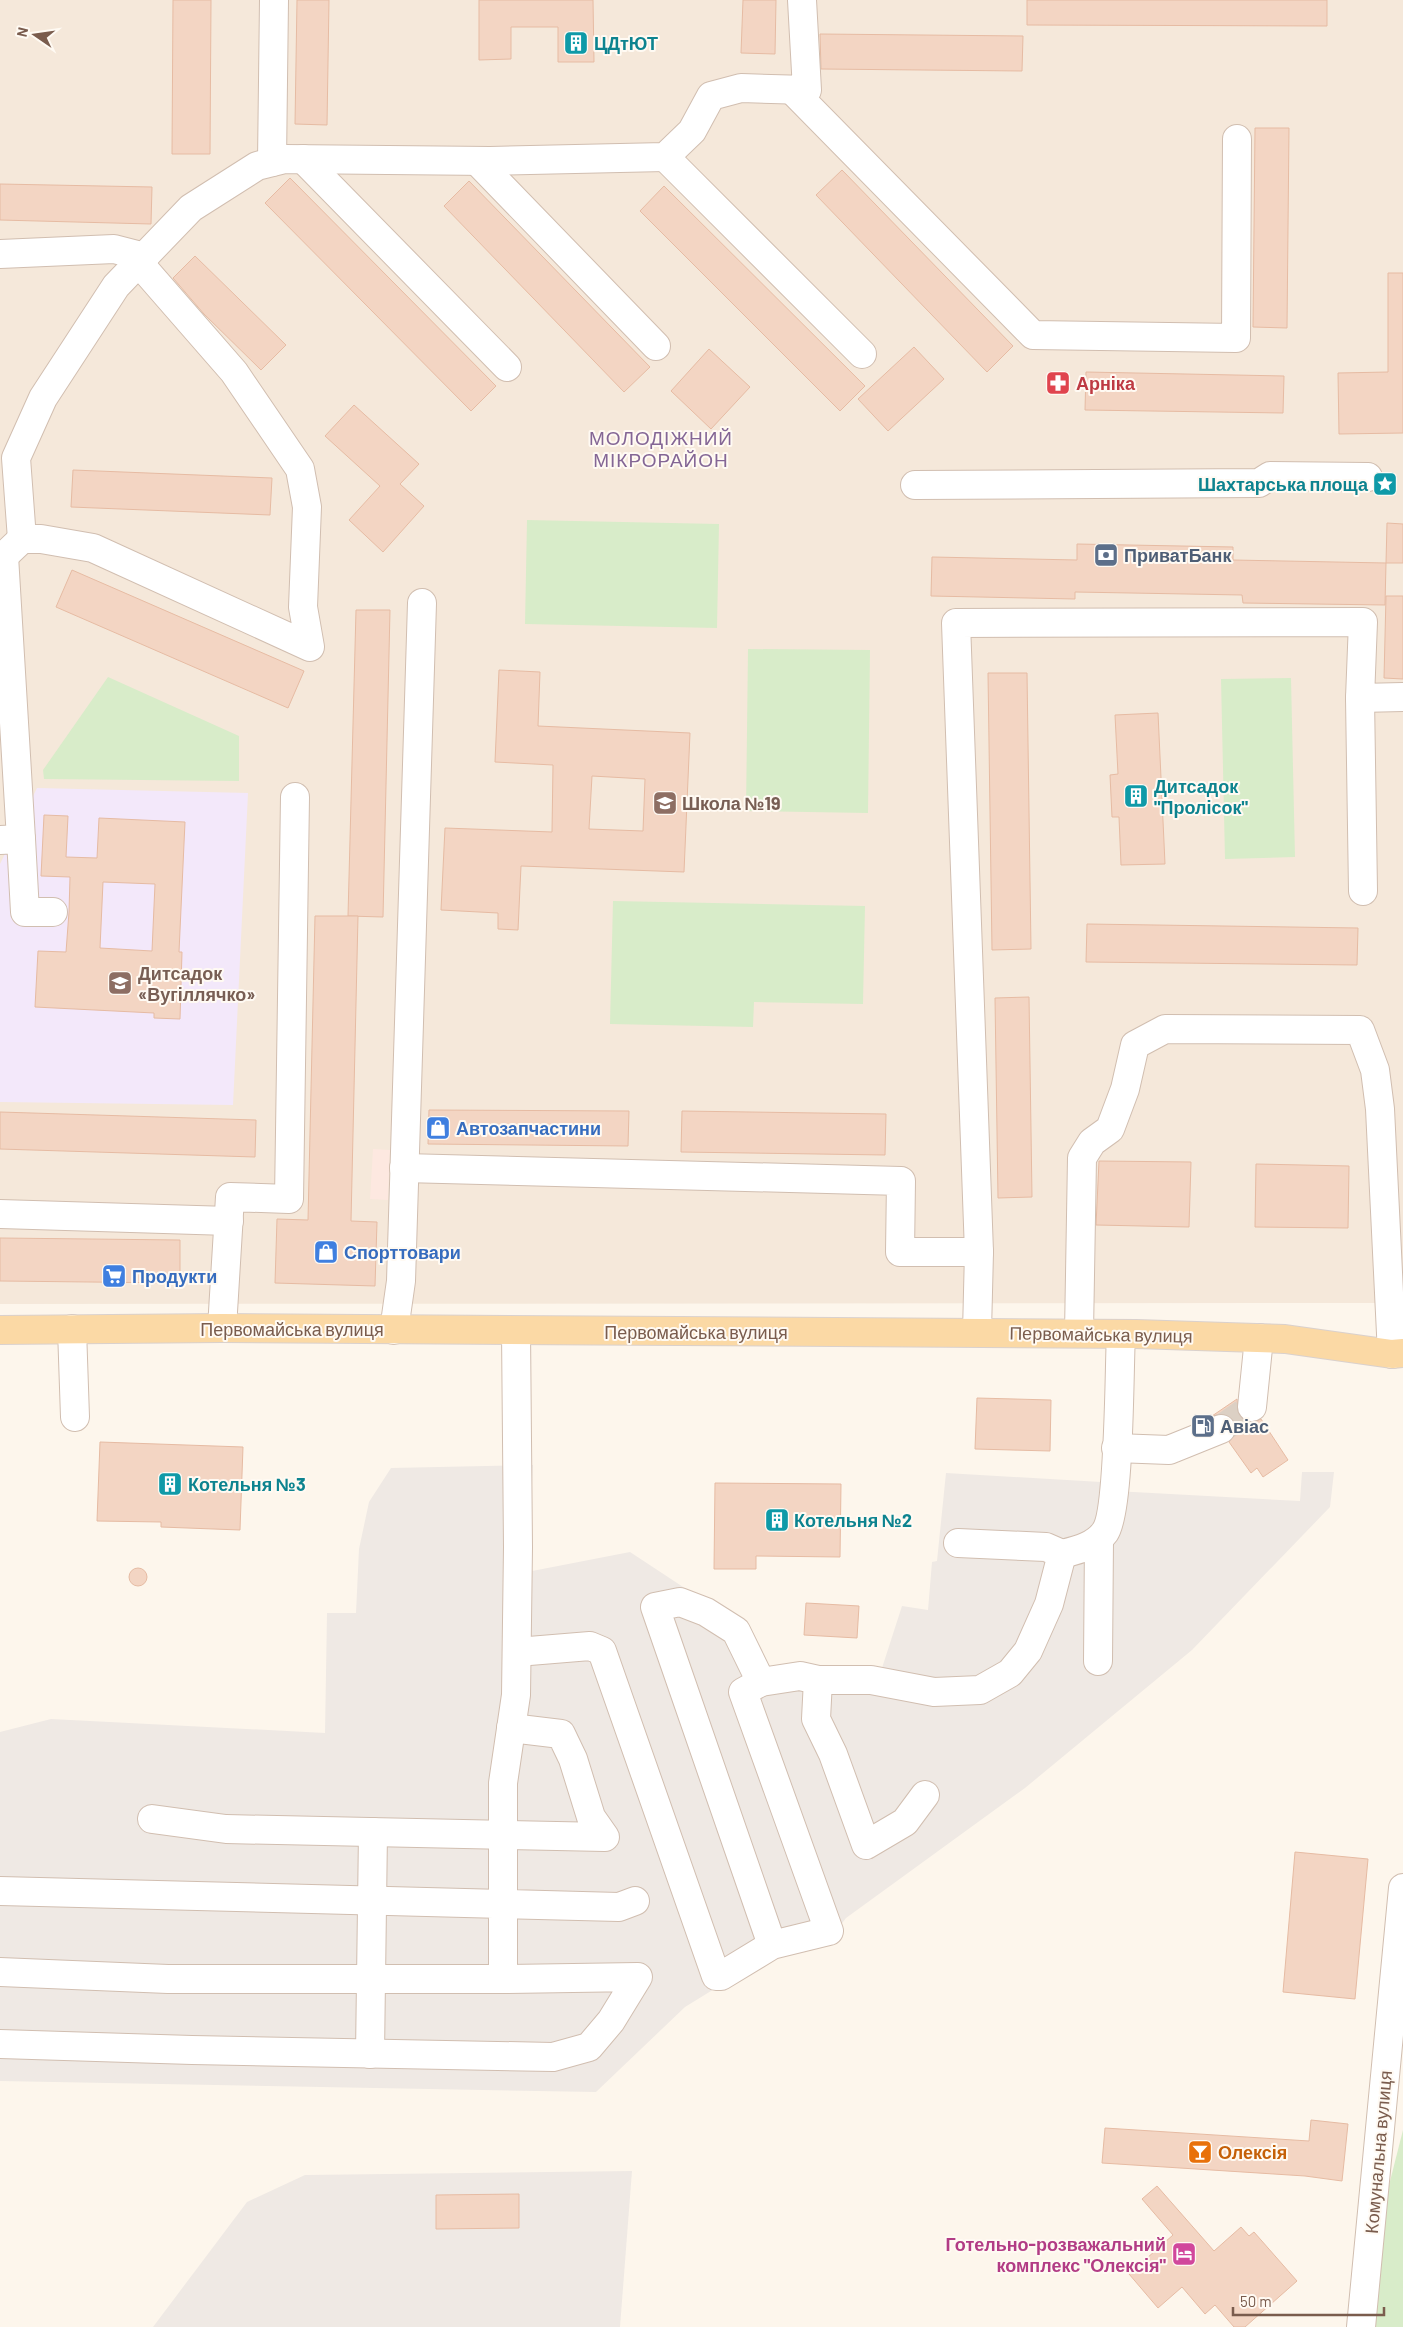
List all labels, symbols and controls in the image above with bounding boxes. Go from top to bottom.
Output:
north arrow [10,10,60,60]
text: N [13,26,31,38]
building icon: ЦДтЮТ [563,30,589,56]
place label: ЦДтЮТ [594,32,658,54]
pharmacy icon: Арніка [1045,370,1071,396]
place label: Арніка [1076,372,1136,394]
district label: МОЛОДІЖНИЙ МІКРОРАЙОН [589,426,733,471]
place icon: Шахтарська площа [1372,471,1398,497]
place label: Шахтарська площа [1198,473,1369,495]
bank icon: ПриватБанк [1093,542,1119,568]
place label: ПриватБанк [1124,544,1232,566]
place label: Дитсадок "Пролісок" [1154,775,1248,818]
building icon: Дитсадок "Пролісок" [1123,783,1149,809]
school or university icon: Школа №19 [652,790,678,816]
place label: Школа №19 [682,792,780,814]
place label: Дитсадок «Вугіллячко» [138,962,255,1005]
school or university icon: Дитсадок «Вугіллячко» [107,970,133,996]
shop icon: Автозапчастини [425,1115,451,1141]
place label: Автозапчастини [456,1117,601,1139]
shop icon: Спорттовари [313,1239,339,1265]
place label: Спорттовари [344,1241,461,1263]
supermarket icon: Продукти [101,1263,127,1289]
place label: Продукти [132,1265,217,1287]
street label: Первомайська вулиця [200,1318,384,1340]
street label: Первомайська вулиця [604,1321,788,1343]
street label: Первомайська вулиця [1009,1321,1193,1347]
fuel station icon: Авіас [1190,1413,1216,1439]
place label: Авіас [1220,1415,1269,1437]
building icon: Котельня №3 [157,1471,183,1497]
place label: Котельня №3 [188,1473,306,1495]
building icon: Котельня №2 [764,1507,790,1533]
place label: Котельня №2 [794,1509,912,1531]
street label: Комунальна вулиця [1360,2069,1396,2235]
bar icon: Олексія [1187,2139,1213,2165]
place label: Олексія [1218,2141,1287,2163]
place label: Готельно-розважальний комплекс "Олексія" [946,2233,1167,2276]
hotel icon: Готельно-розважальний комплекс "Олексія" [1171,2241,1197,2267]
scale bar [1233,2284,1384,2316]
text: 50 m [1240,2292,1272,2310]

